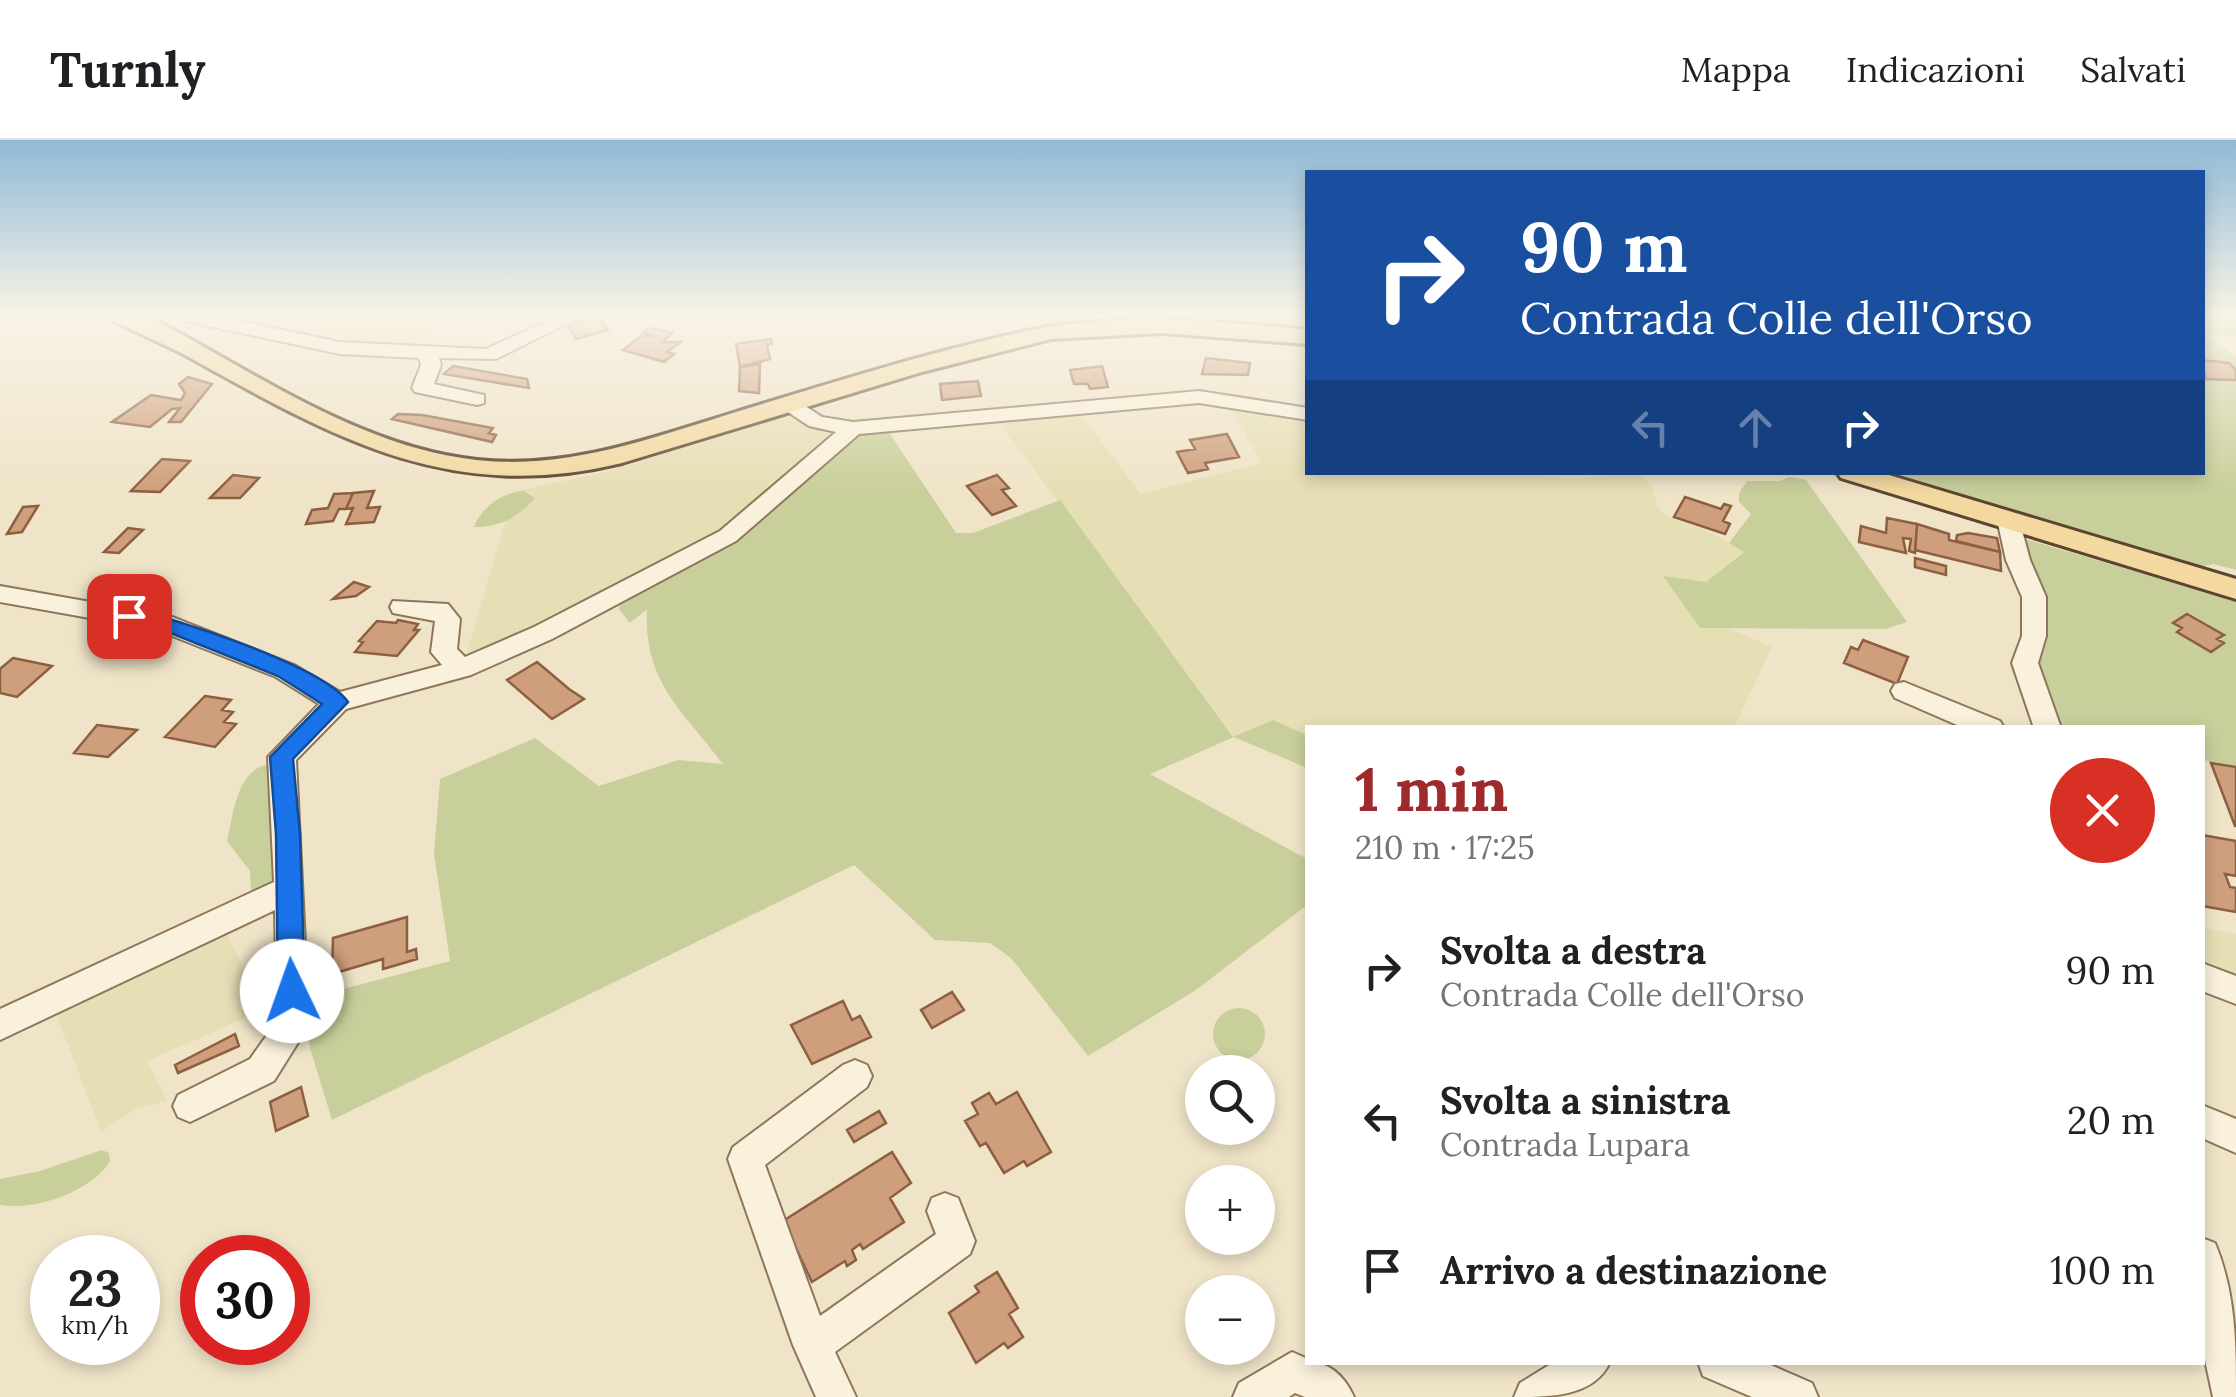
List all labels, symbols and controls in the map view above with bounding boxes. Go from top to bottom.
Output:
text: Turnly [50,39,206,100]
text: Mappa [1681,47,1791,92]
text: Indicazioni [1846,47,2025,92]
text: Salvati [2080,47,2186,92]
text: 90 m [1520,202,1688,291]
icon: right [1355,210,1485,340]
text: Contrada Colle dell'Orso [1520,289,2032,346]
icon: left [1623,400,1678,455]
icon: ahead [1728,400,1783,455]
icon: right [1833,400,1888,455]
pin [87,574,172,659]
icon: arrive [102,589,157,644]
text: 1 min [1355,751,1508,827]
button: close [2050,758,2155,863]
text: 210 m · 17:25 [1355,827,1535,868]
text: Svolta a destra [1440,926,1706,974]
position arrow [240,939,344,1043]
icon: right [1355,943,1410,998]
text: 90 m [2065,946,2155,994]
text: Contrada Colle dell'Orso [1440,974,1804,1015]
map controls [1185,1055,1275,1365]
button: search [1185,1055,1275,1145]
text: Svolta a sinistra [1440,1076,1730,1124]
icon: left [1355,1093,1410,1148]
text: 20 m [2067,1096,2155,1144]
text: Contrada Lupara [1440,1124,1690,1165]
button: + [1185,1165,1275,1255]
speed limit sign: 30 [180,1235,310,1365]
icon: arrive [1355,1243,1410,1298]
text: Arrivo a destinazione [1440,1246,1827,1294]
text: 100 m [2050,1246,2155,1294]
text: 23 [68,1256,122,1320]
button: − [1185,1275,1275,1365]
text: km/h [61,1309,129,1341]

